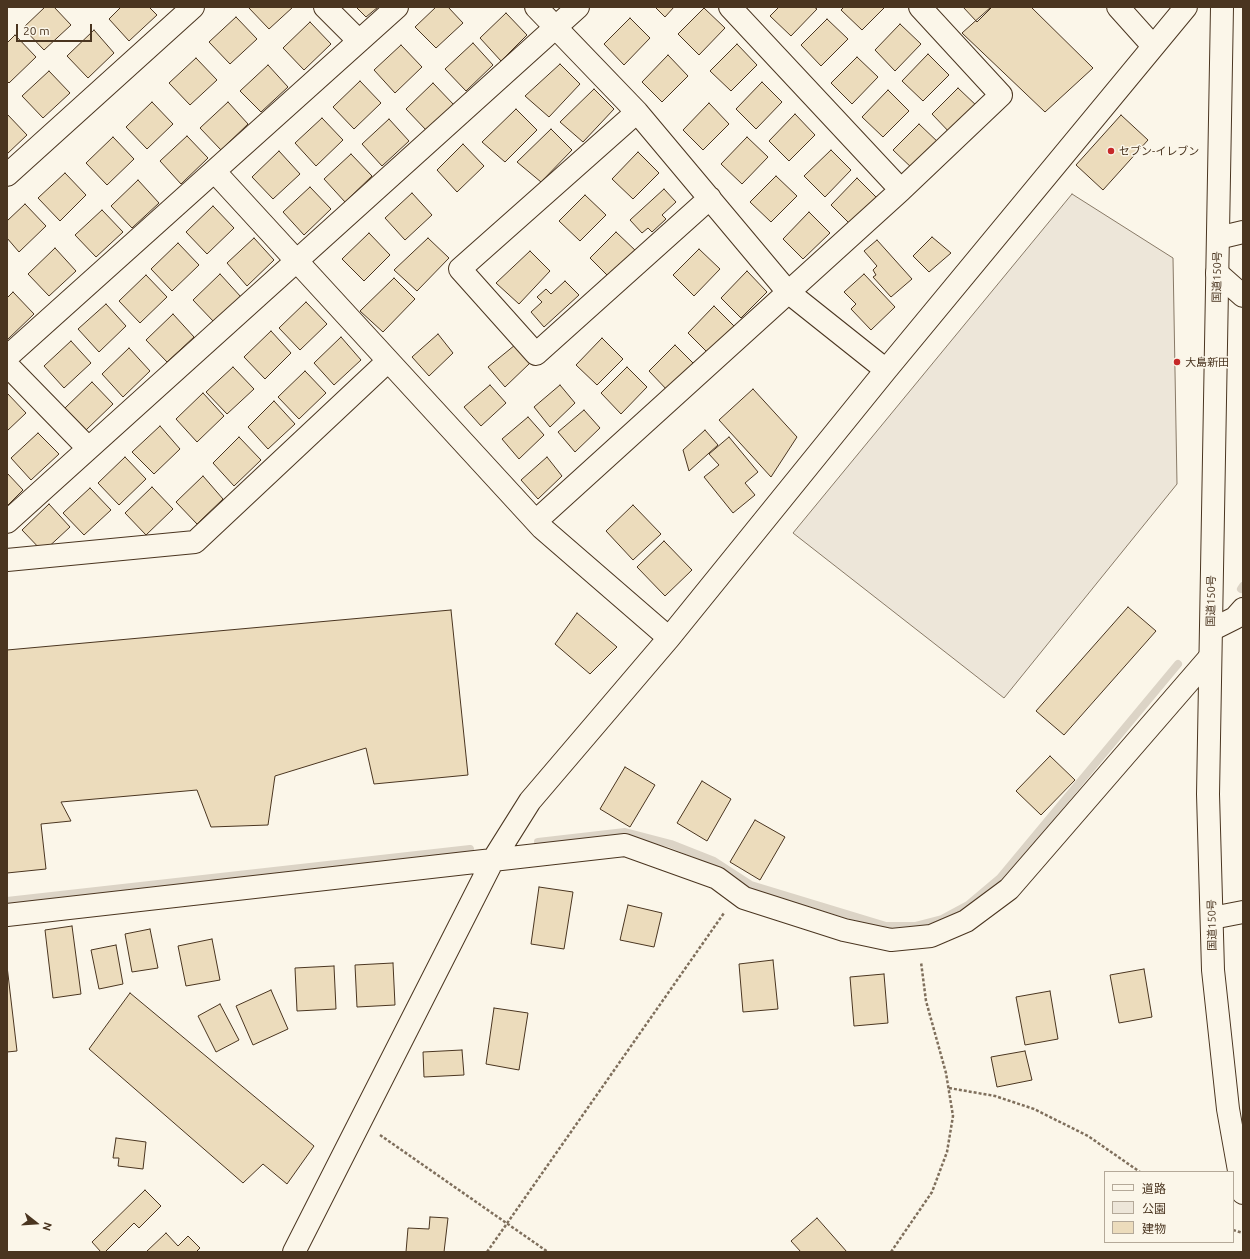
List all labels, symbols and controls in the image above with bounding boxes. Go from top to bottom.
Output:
scale bar [18,16,94,42]
text: 20 m [23,24,50,37]
place label: セブン-イレブン [1119,144,1199,158]
marker: セブン-イレブン [1106,146,1116,156]
street label: 国道150号 [1210,251,1224,303]
place label: 大島新田 [1185,355,1229,369]
marker: 大島新田 [1172,357,1182,367]
street label: 国道150号 [1204,575,1218,627]
street label: 国道150号 [1205,899,1219,951]
legend [1104,1171,1234,1243]
text: 道路 [1142,1182,1166,1195]
text: 公園 [1142,1202,1166,1215]
north arrow [16,1203,56,1243]
text: N [41,1221,54,1232]
text: 建物 [1142,1222,1166,1235]

